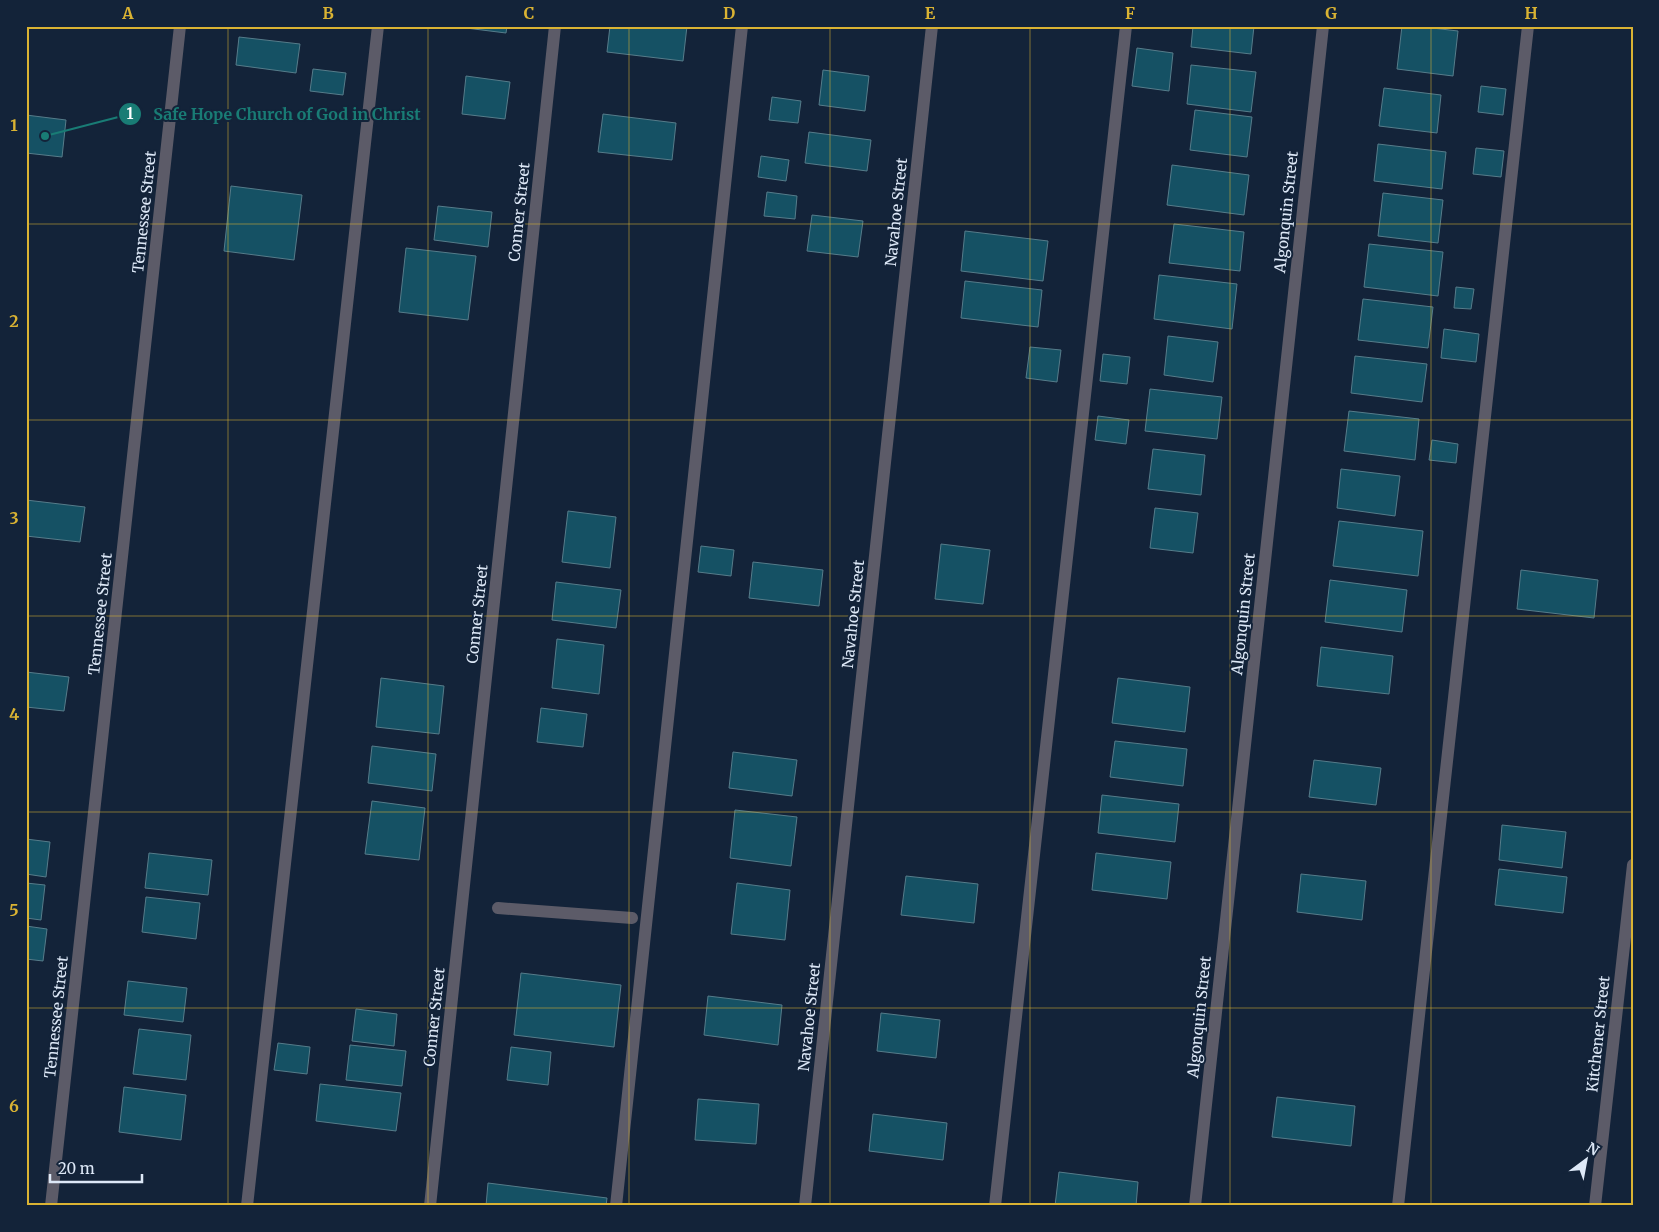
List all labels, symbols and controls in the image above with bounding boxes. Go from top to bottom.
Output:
text: A [121,3,134,23]
text: B [322,3,334,23]
text: C [524,3,534,23]
text: D [723,3,735,23]
text: E [925,3,936,23]
text: F [1125,3,1135,23]
text: G [1325,3,1337,23]
text: H [1524,3,1538,23]
callout: Safe Hope Church of God in Christ [118,99,430,130]
text: 1 [127,104,134,123]
text: Safe Hope Church of God in Christ [153,104,421,124]
text: 1 [10,115,18,135]
street label: Tennessee Street [128,150,160,274]
street label: Algonquin Street [1270,150,1302,275]
street label: Navahoe Street [881,157,911,267]
street label: Conner Street [504,162,534,262]
text: 2 [9,311,19,331]
text: 3 [9,508,19,528]
street label: Tennessee Street [84,552,116,676]
street label: Algonquin Street [1227,552,1259,677]
street label: Navahoe Street [838,559,868,669]
street label: Conner Street [462,564,492,664]
text: 4 [9,704,19,724]
text: 5 [9,900,19,920]
street label: Tennessee Street [40,955,72,1079]
street label: Algonquin Street [1183,955,1215,1080]
street label: Navahoe Street [794,962,824,1072]
street label: Conner Street [419,967,449,1067]
street label: Kitchener Street [1582,975,1614,1093]
text: 6 [9,1096,19,1116]
north arrow [1562,1134,1612,1184]
text: N [1583,1138,1602,1160]
scale bar [50,1152,142,1184]
text: 20 m [58,1159,95,1178]

